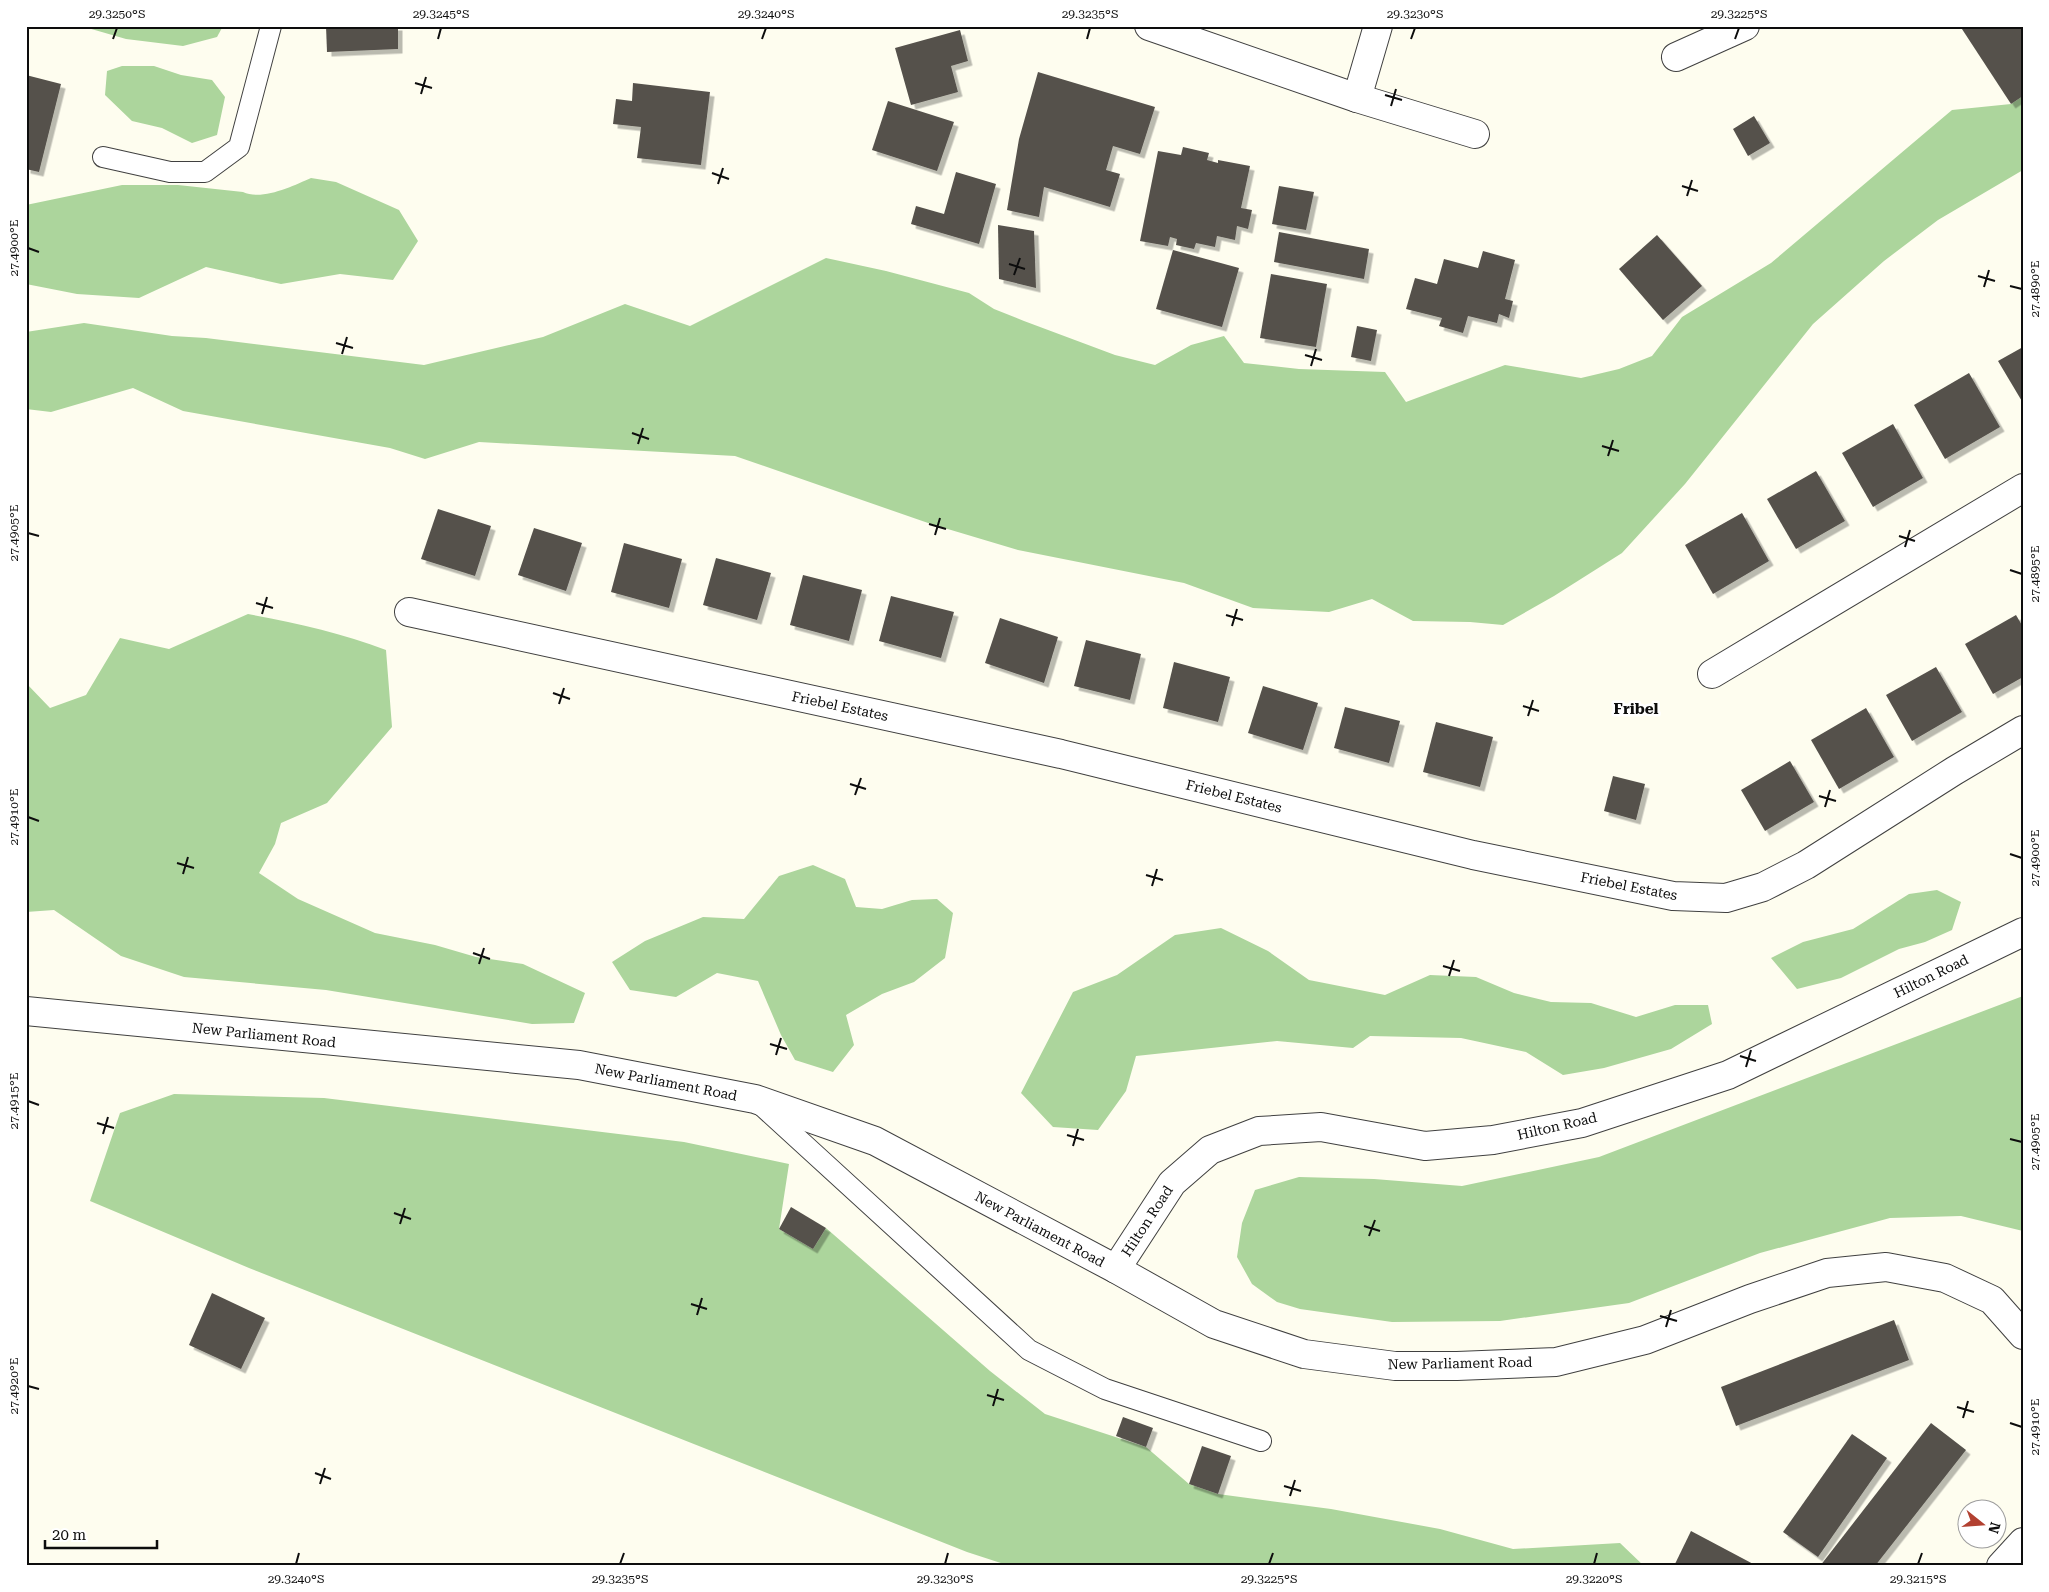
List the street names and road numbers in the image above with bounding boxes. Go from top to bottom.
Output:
street label: Friebel Estates [790,688,890,724]
street label: Friebel Estates [1184,776,1284,816]
street label: Friebel Estates [1579,869,1679,903]
street label: Hilton Road [1891,951,1971,1001]
street label: New Parliament Road [191,1019,337,1051]
street label: New Parliament Road [593,1060,739,1104]
street label: Hilton Road [1516,1109,1598,1143]
street label: Hilton Road [1118,1183,1176,1259]
street label: New Parliament Road [972,1188,1108,1270]
street label: New Parliament Road [1388,1354,1533,1372]

